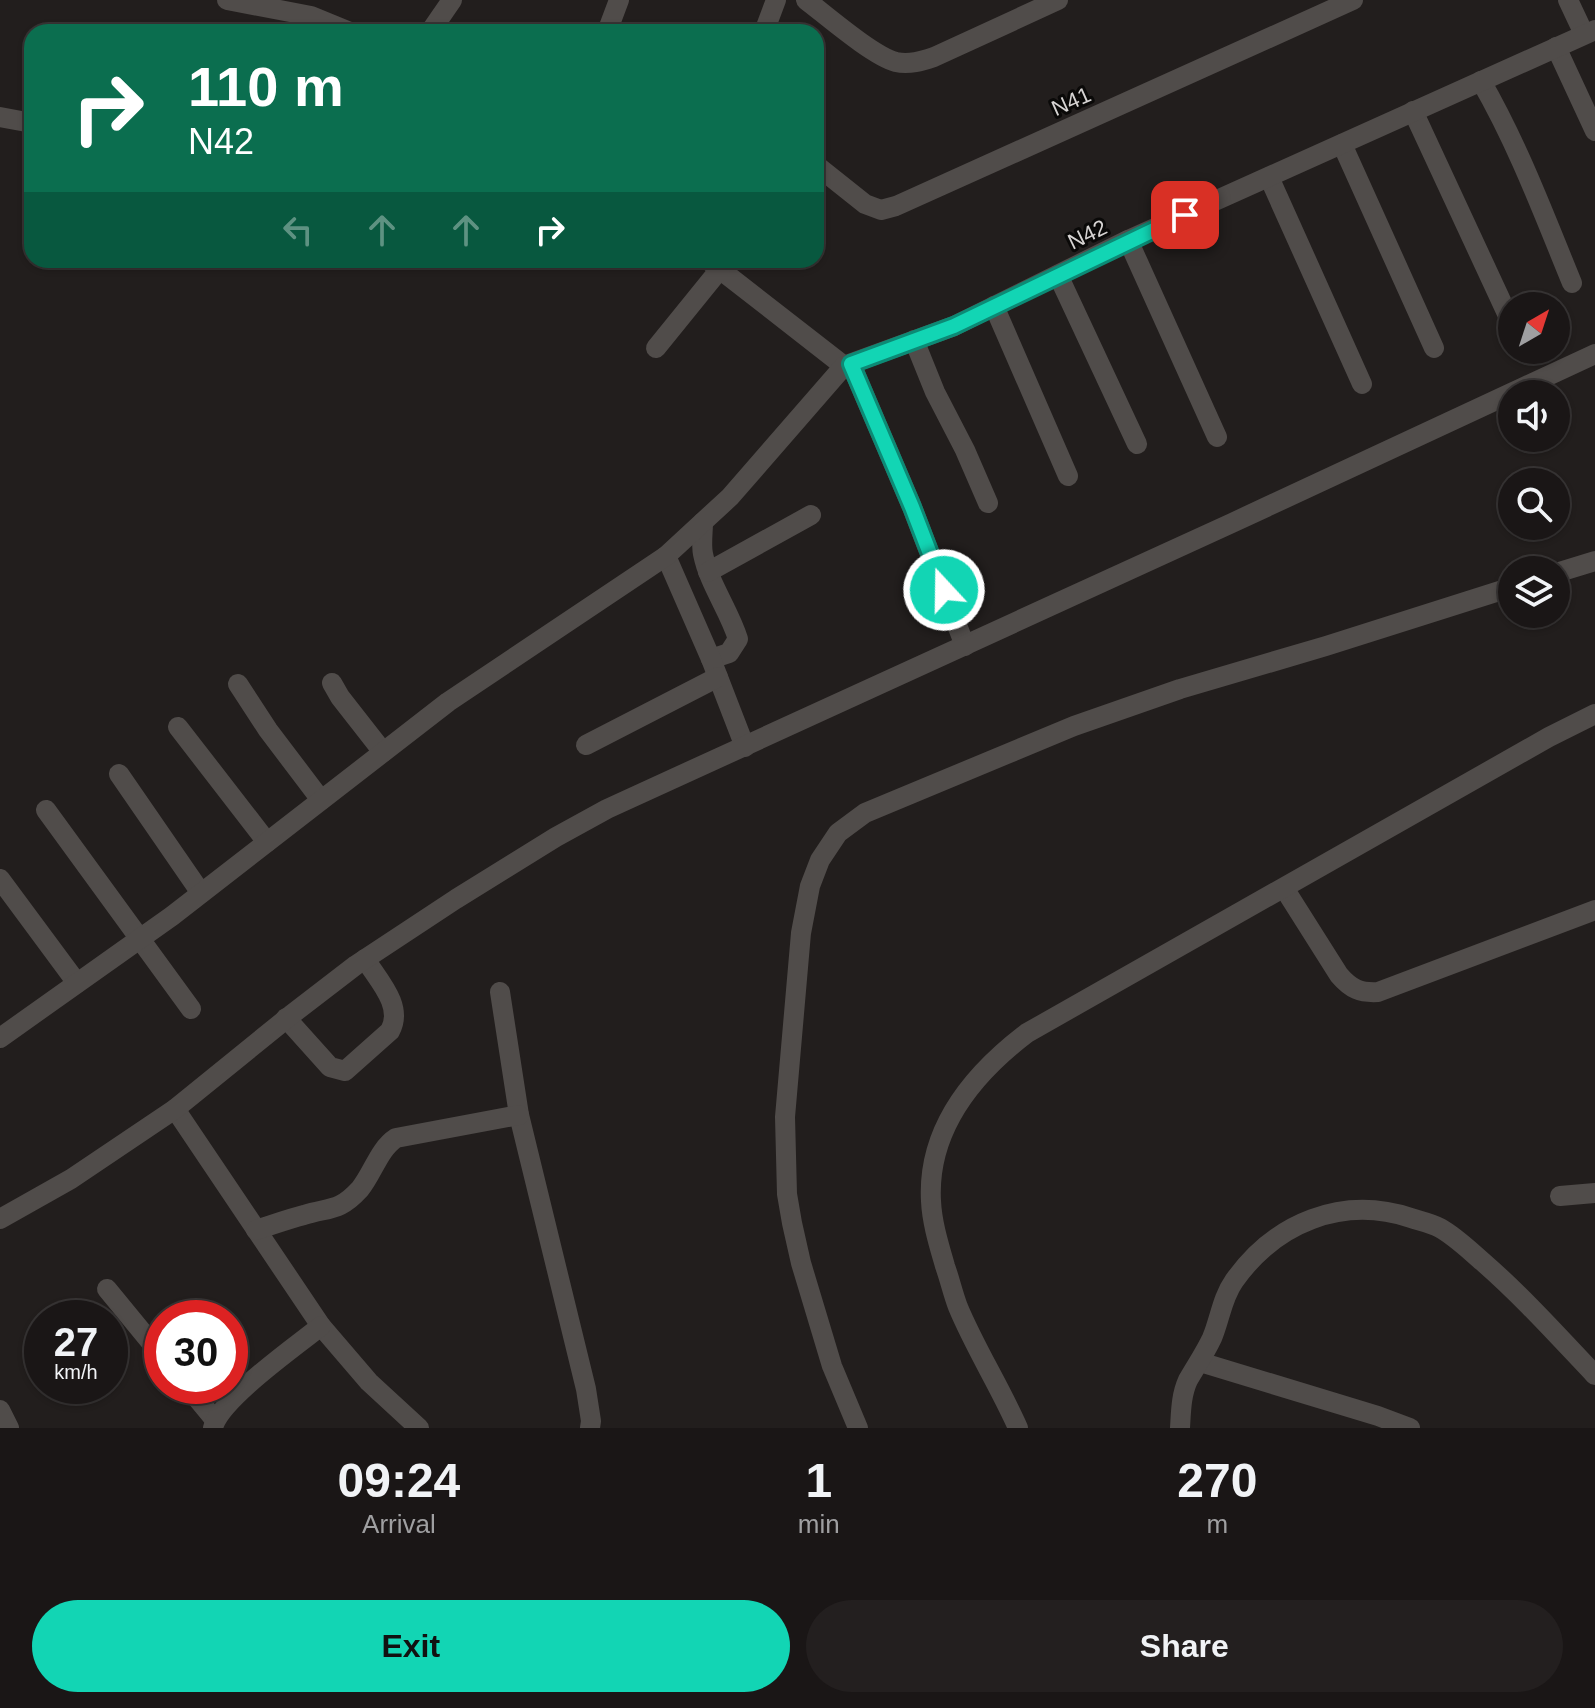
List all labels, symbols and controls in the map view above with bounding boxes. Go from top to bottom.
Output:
text: 110 m [188,55,344,118]
icon: right [56,56,160,160]
street label: N41 [1048,82,1095,121]
text: N42 [188,121,254,162]
pin [1151,181,1219,249]
icon: arrive [1163,193,1207,237]
icon: left [276,208,320,252]
icon: ahead [360,208,404,252]
icon: ahead [444,208,488,252]
icon: right [528,208,572,252]
street label: N42 [1064,214,1111,255]
north arrow [1498,292,1570,364]
map controls [1498,292,1570,628]
button: sound [1498,380,1570,452]
button: search [1498,468,1570,540]
position arrow [902,548,986,632]
button: layers [1498,556,1570,628]
speed limit sign: 30 [144,1300,248,1404]
text: 27 [54,1320,98,1364]
text: km/h [54,1361,98,1383]
text: 09:24 [338,1454,460,1507]
text: 1 [805,1454,832,1507]
text: 270 [1177,1454,1257,1507]
text: Arrival [362,1509,436,1539]
text: min [798,1509,840,1539]
text: m [1207,1509,1228,1539]
button: Exit [32,1600,790,1692]
button: Share [806,1600,1563,1692]

